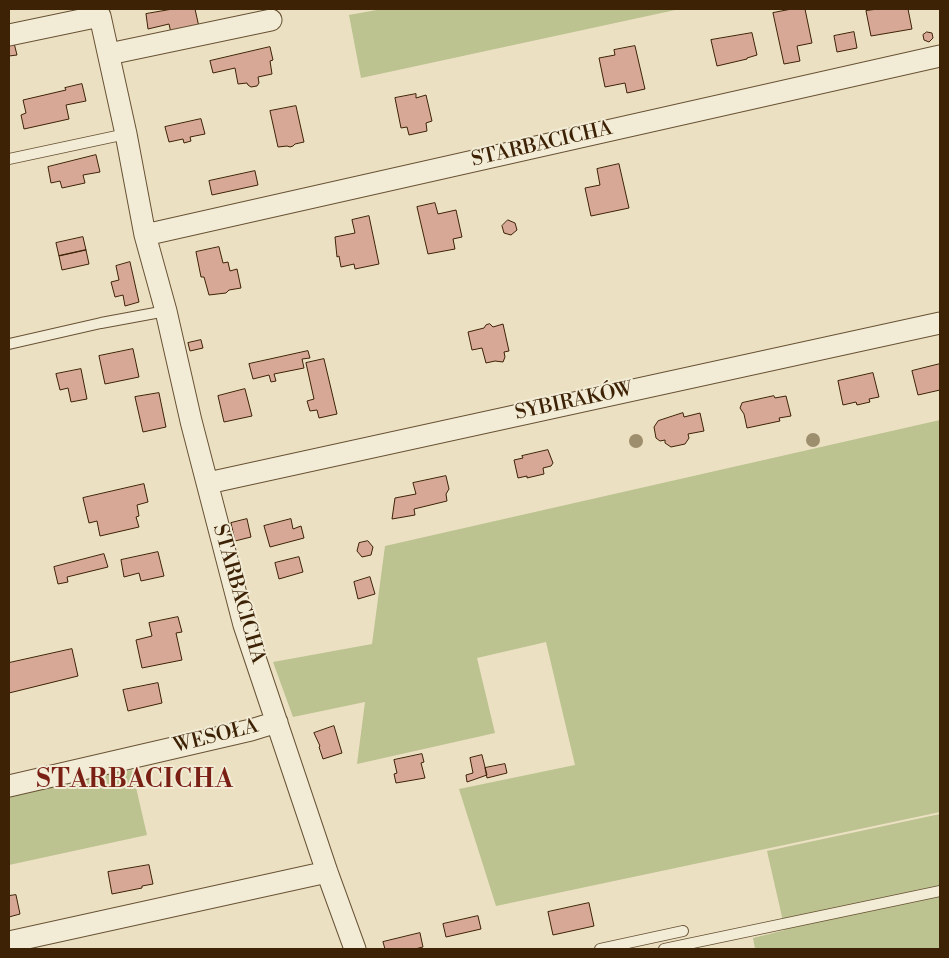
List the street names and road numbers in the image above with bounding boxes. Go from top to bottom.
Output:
street label: STARBACICHA [469,117,615,173]
street label: SYBIRAKÓW [513,378,635,426]
street label: STARBACICHA [207,522,269,666]
street label: WESOŁA [171,715,261,759]

